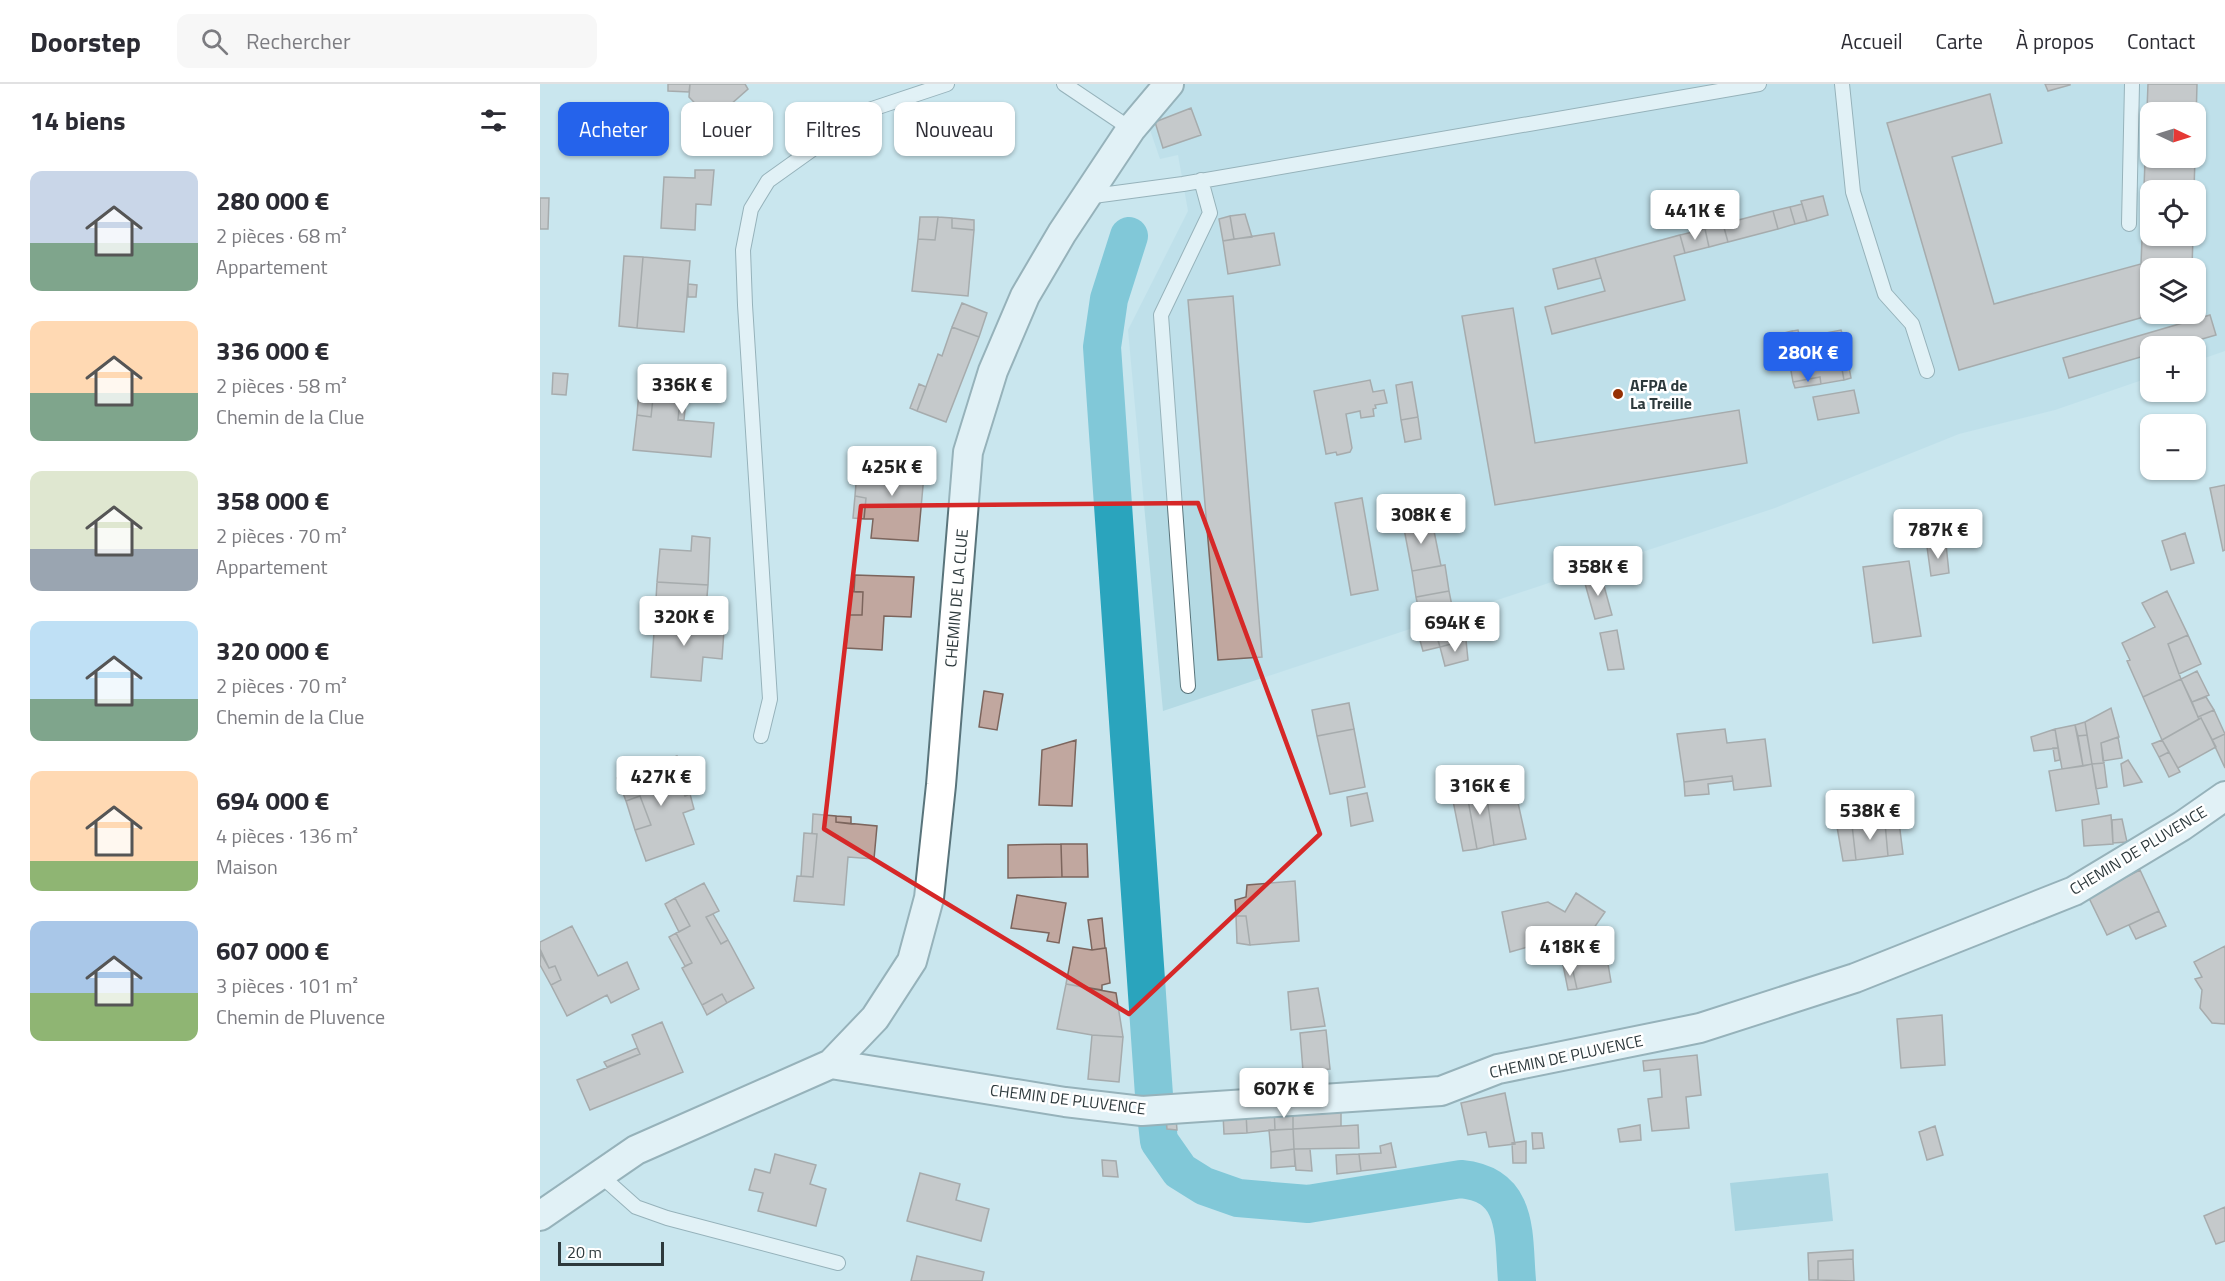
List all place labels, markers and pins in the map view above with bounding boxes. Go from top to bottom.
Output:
pin: 441K € [1646,190,1744,241]
pin: 280K € [1759,332,1857,383]
pin: 336K € [633,364,731,415]
place label: AFPA de La Treille [1630,373,1692,415]
marker: AFPA de La Treille [1611,387,1625,401]
pin: 425K € [843,446,941,497]
pin: 308K € [1372,494,1470,545]
pin: 787K € [1889,509,1987,560]
pin: 358K € [1549,546,1647,597]
pin: 320K € [635,596,733,647]
pin: 694K € [1406,602,1504,653]
pin: 427K € [612,756,710,807]
pin: 316K € [1431,765,1529,816]
pin: 538K € [1821,790,1919,841]
pin: 418K € [1521,926,1619,977]
pin: 607K € [1235,1068,1333,1119]

